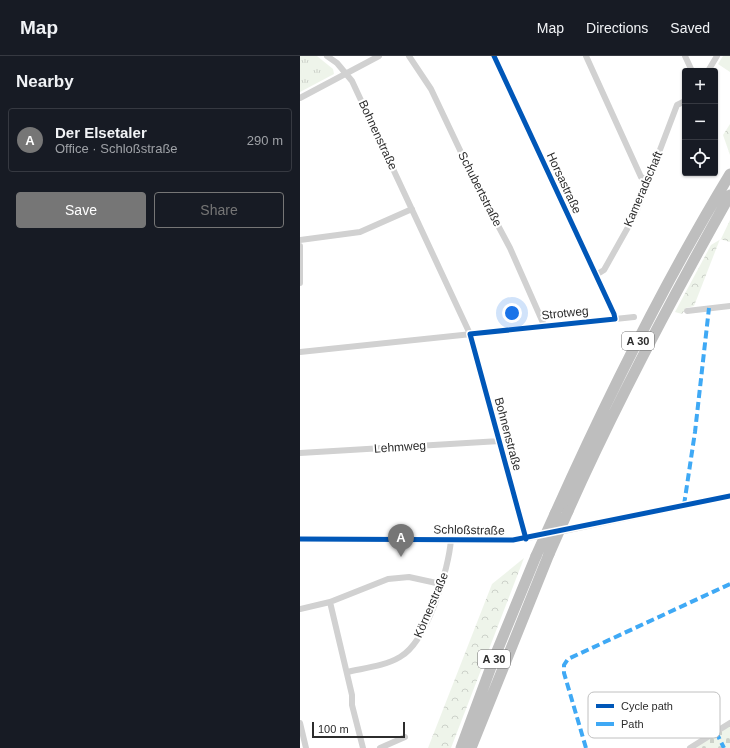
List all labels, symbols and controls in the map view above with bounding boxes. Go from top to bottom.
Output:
text: Map [20,17,58,38]
text: Map [537,20,564,36]
text: Directions [586,20,648,36]
text: Saved [670,20,710,36]
map controls [682,68,718,176]
button: + [682,68,718,104]
text: Nearby [16,72,74,91]
street label: Bohnenstraße [356,98,400,172]
button: − [682,104,718,140]
text: Der Elsetaler [55,124,147,141]
text: A [25,133,35,148]
text: 290 m [247,133,283,148]
button: locate [682,140,718,176]
text: Office · Schloßstraße [55,141,178,156]
street label: Schubertstraße [455,149,505,229]
street label: Kameradschaft [621,149,665,229]
street label: Horsastraße [544,150,584,216]
button: Save [16,192,146,228]
button: Share [154,192,284,228]
your location [502,303,522,323]
street label: Strotweg [541,304,589,322]
road number: A 30 [622,332,654,350]
street label: Bohnenstraße [491,396,525,473]
street label: Lehmweg [374,438,426,456]
street label: Schloßstraße [433,522,505,538]
pin: A [388,524,414,557]
street label: Körnerstraße [411,570,451,640]
road number: A 30 [478,650,510,668]
legend [588,692,720,738]
text: Cycle path [621,700,673,712]
text: Path [621,718,644,730]
scale bar [312,720,405,739]
text: 100 m [318,723,349,735]

